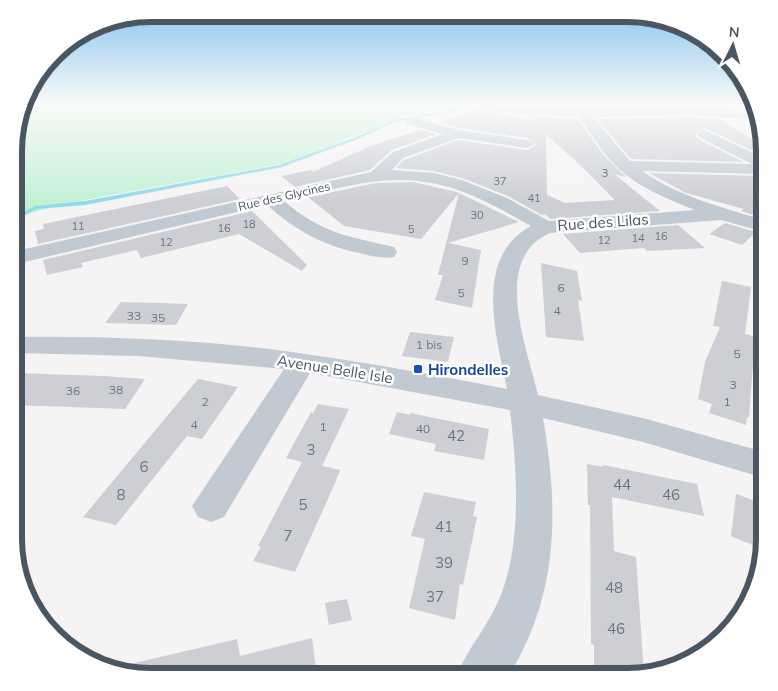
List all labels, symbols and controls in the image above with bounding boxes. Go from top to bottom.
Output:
north arrow [708,20,758,70]
text: N [728,23,740,41]
house number: 3 [602,166,608,180]
house number: 37 [493,174,507,188]
street label: Rue des Glycines [237,178,331,214]
house number: 41 [527,191,541,205]
house number: 30 [470,208,484,222]
street label: Rue des Lilas [557,209,649,235]
house number: 18 [242,217,256,231]
house number: 11 [71,219,85,233]
house number: 16 [217,221,231,235]
house number: 5 [408,222,415,236]
house number: 16 [654,229,668,243]
house number: 14 [631,231,645,245]
house number: 12 [597,233,611,247]
house number: 12 [159,235,173,249]
house number: 9 [461,253,469,268]
house number: 6 [557,280,565,295]
house number: 5 [457,285,465,300]
house number: 4 [553,303,561,318]
house number: 33 [127,308,141,323]
house number: 35 [151,310,165,325]
house number: 1 bis [416,337,442,352]
house number: 5 [733,346,741,361]
street label: Avenue Belle Isle [276,350,394,388]
place label: Hirondelles [428,360,508,379]
marker: Hirondelles [412,363,424,375]
house number: 3 [729,377,737,392]
house number: 38 [109,382,123,397]
house number: 36 [66,383,80,398]
house number: 2 [201,394,209,409]
house number: 1 [723,394,731,409]
house number: 4 [190,417,198,432]
house number: 1 [319,419,327,434]
house number: 40 [416,421,430,436]
house number: 42 [447,426,465,445]
house number: 3 [306,440,316,459]
house number: 6 [139,457,149,476]
house number: 44 [613,475,631,494]
house number: 8 [116,485,126,504]
house number: 46 [662,485,680,504]
house number: 5 [298,495,308,514]
house number: 41 [435,517,453,536]
house number: 7 [283,526,293,545]
house number: 39 [435,553,453,572]
house number: 48 [605,578,623,597]
house number: 37 [426,587,444,606]
house number: 46 [607,619,625,638]

